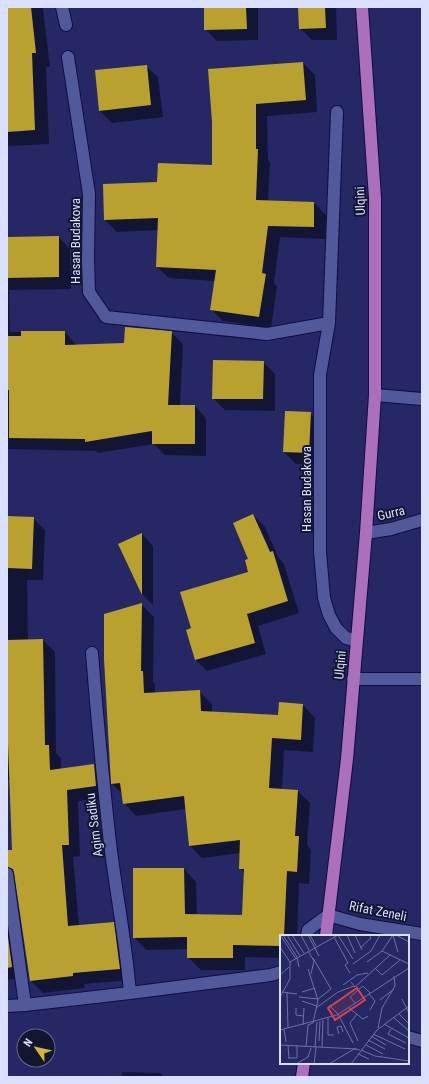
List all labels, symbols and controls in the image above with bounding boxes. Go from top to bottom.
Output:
street label: Ulqini [352,186,368,216]
street label: Hasan Budakova [68,198,83,284]
street label: Hasan Budakova [299,446,314,532]
street label: Gurra [376,503,406,523]
street label: Ulqini [331,650,349,680]
street label: Agim Sadiku [83,792,105,858]
street label: Rifat Zeneli [348,898,408,924]
inset map [280,935,409,1064]
north arrow [16,1028,56,1068]
text: N [21,1036,36,1049]

